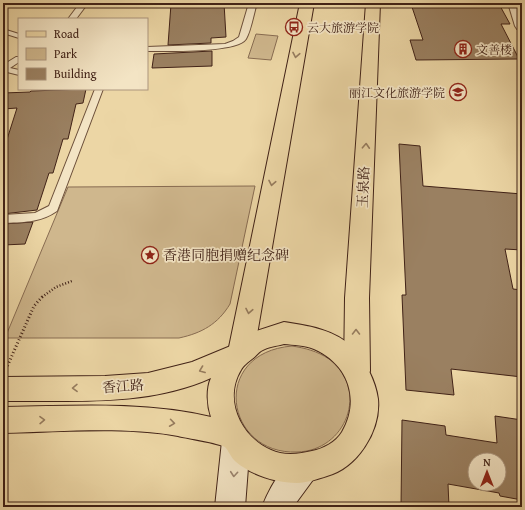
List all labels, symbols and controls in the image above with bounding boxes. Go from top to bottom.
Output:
bus stop icon: 云大旅游学院 [284,17,304,37]
legend [18,18,148,90]
place label: 云大旅游学院 [307,19,379,36]
text: Road [54,25,80,42]
building icon: 文善楼 [453,39,473,59]
place label: 文善楼 [476,41,512,58]
text: Park [54,45,78,62]
one-way arrow [292,52,301,58]
text: Building [54,65,97,82]
school or university icon: 丽江文化旅游学院 [448,82,468,102]
place label: 丽江文化旅游学院 [349,84,445,101]
one-way arrow [361,143,370,149]
street label: 玉泉路 [352,166,374,208]
one-way arrow [269,180,277,186]
place icon: 香港同胞捐赠纪念碑 [140,245,160,265]
place label: 香港同胞捐赠纪念碑 [163,245,289,265]
one-way arrow [245,307,254,314]
one-way arrow [352,329,360,335]
one-way arrow [199,365,206,373]
street label: 香江路 [101,375,145,397]
one-way arrow [72,384,78,392]
one-way arrow [39,415,45,424]
one-way arrow [169,418,175,427]
north arrow [467,452,507,492]
text: N [483,454,491,470]
one-way arrow [229,471,238,477]

